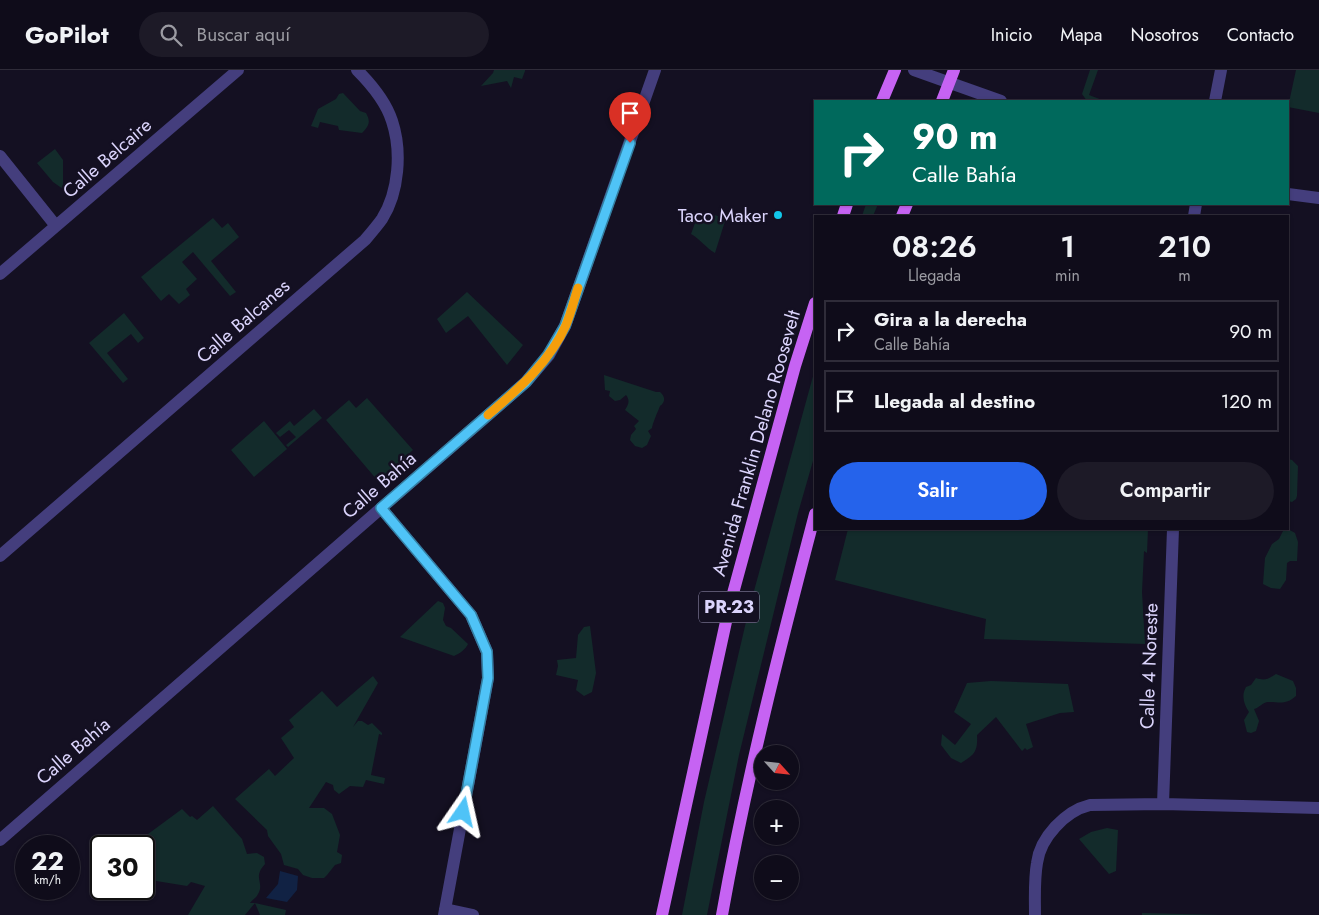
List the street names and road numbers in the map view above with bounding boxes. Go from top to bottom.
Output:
street label: Calle Belcaire [57,111,158,204]
street label: Calle Balcanes [190,272,296,369]
street label: Avenida Franklin Delano Roosevelt [705,306,807,579]
street label: Calle Bahía [336,445,422,525]
road number: PR-23 [699,592,759,622]
street label: Calle 4 Noreste [1133,602,1165,730]
street label: Calle Bahía [30,711,116,791]

